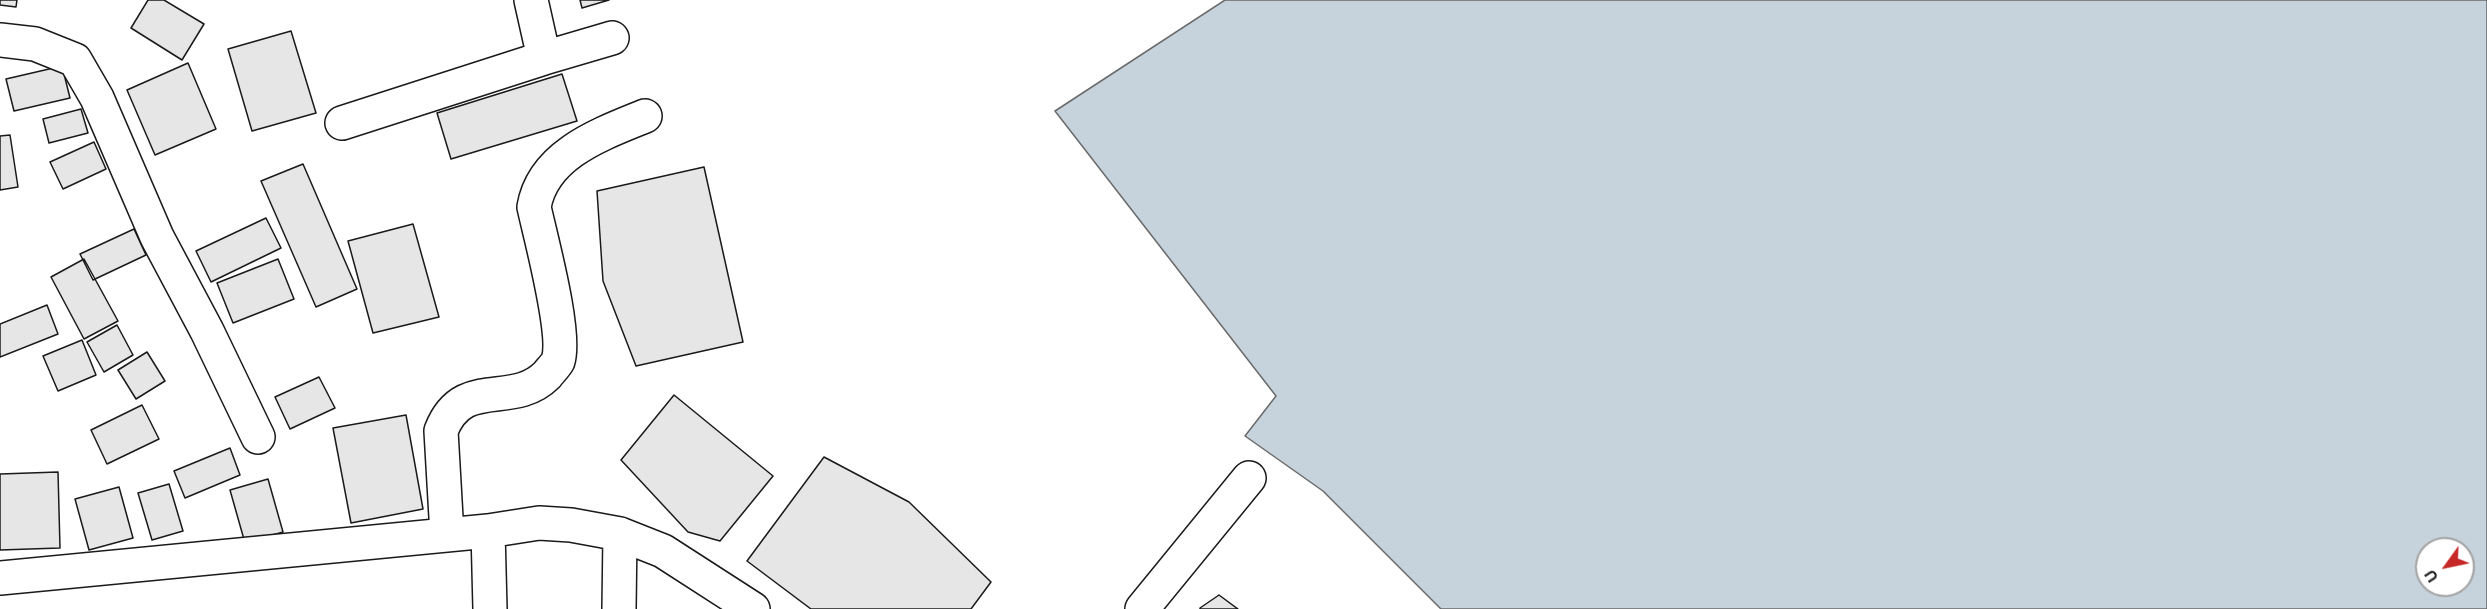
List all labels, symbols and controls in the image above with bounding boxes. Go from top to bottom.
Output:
north arrow [2415,537,2475,597]
text: U [2420,566,2442,586]

